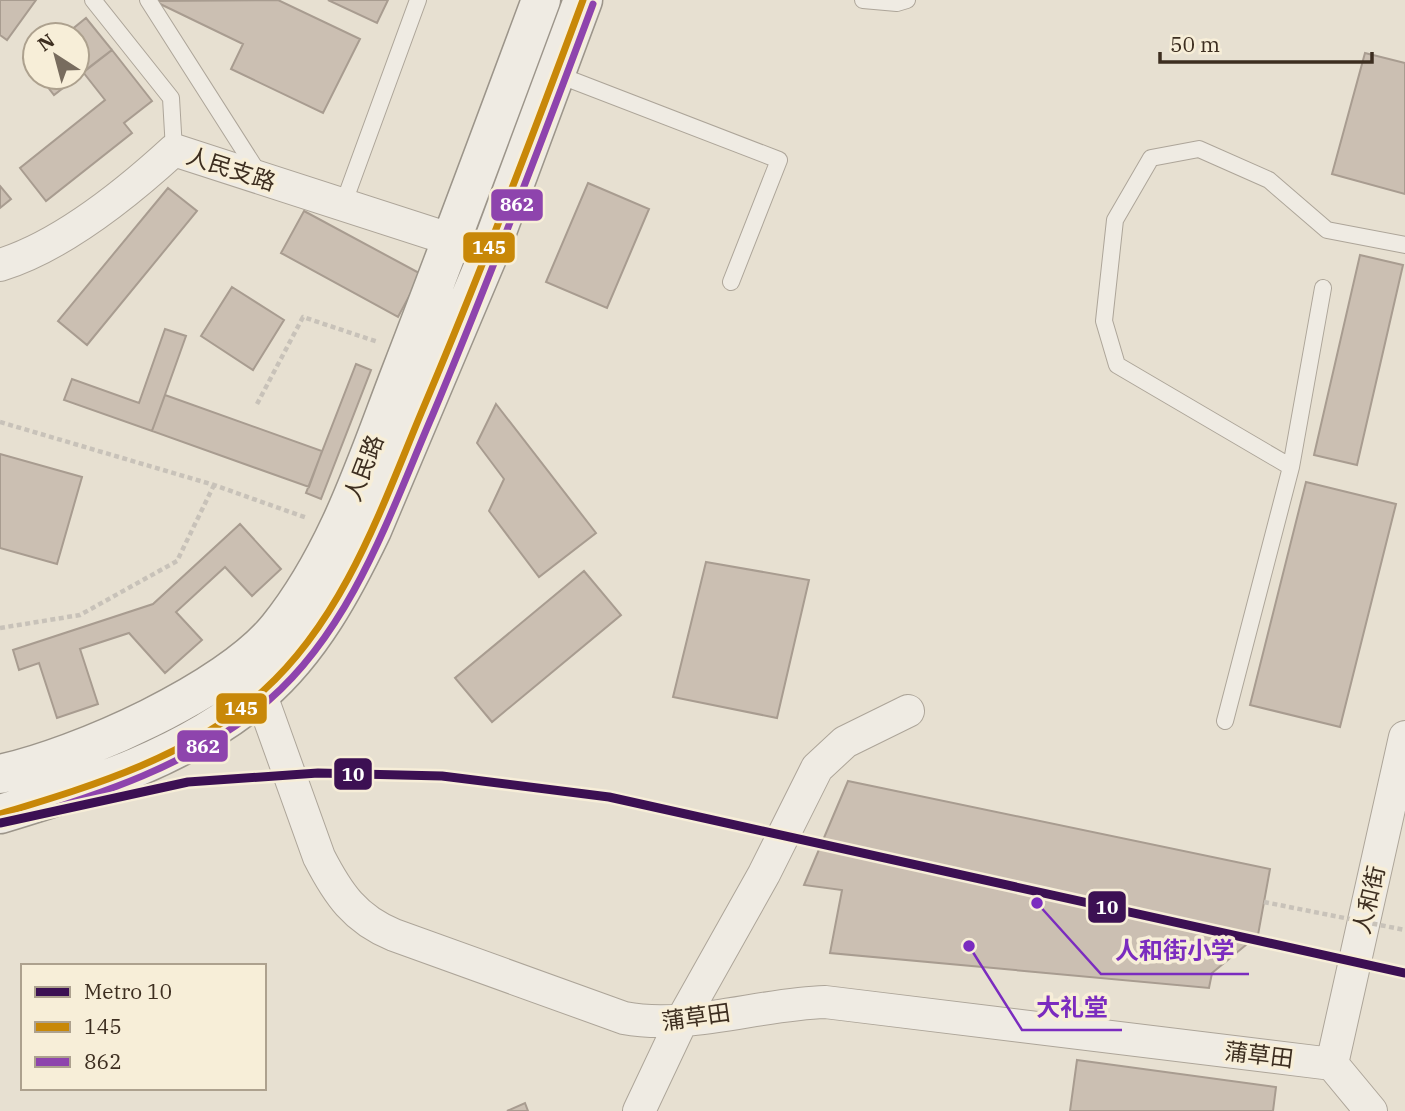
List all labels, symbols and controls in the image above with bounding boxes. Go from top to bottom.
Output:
north arrow [21,21,91,91]
scale bar [1160,21,1372,65]
text: N [33,28,59,56]
text: 50 m [1170,30,1220,58]
street label: 人民支路 [183,140,280,197]
line badge: 862 [490,188,544,222]
text: 862 [500,192,534,216]
line badge: 145 [462,231,516,264]
text: 145 [472,235,506,259]
street label: 人民路 [337,430,389,505]
line badge: 145 [215,692,268,725]
text: 145 [224,696,258,720]
line badge: 862 [176,729,229,763]
text: 862 [186,734,220,758]
line badge: 10 [333,757,373,791]
text: 10 [342,762,364,786]
street label: 人和街 [1346,863,1390,937]
line badge: 10 [1087,890,1127,924]
text: 10 [1096,895,1118,919]
callout: 人和街小学 [1101,929,1249,974]
text: 人和街小学 [1115,934,1235,966]
legend [21,964,266,1090]
text: Metro 10 [84,977,172,1005]
callout: 大礼堂 [1022,985,1122,1030]
text: 大礼堂 [1036,991,1108,1023]
street label: 蒲草田 [660,996,732,1036]
text: 145 [84,1012,122,1040]
street label: 蒲草田 [1223,1035,1295,1073]
text: 862 [84,1047,122,1075]

